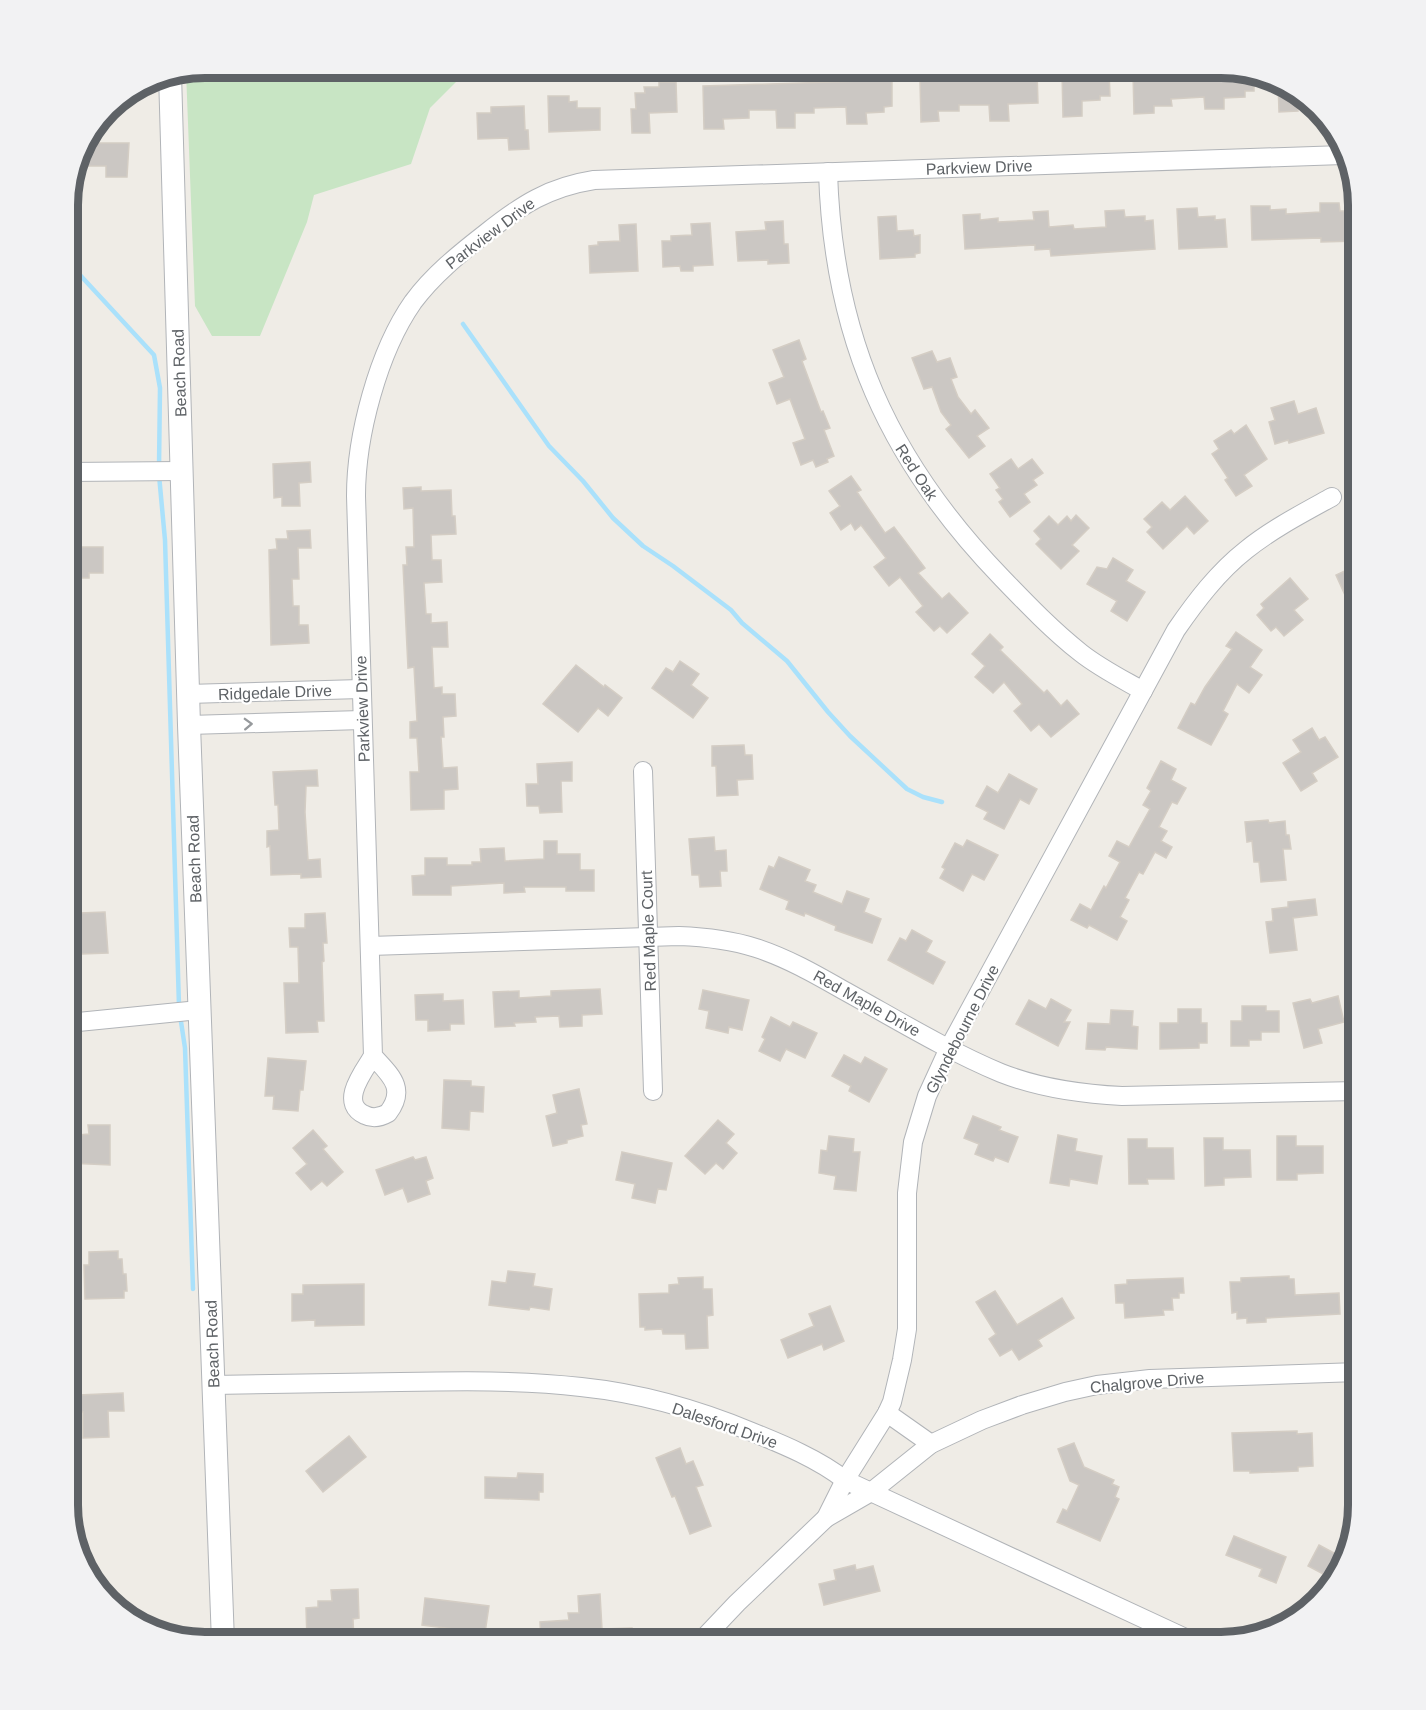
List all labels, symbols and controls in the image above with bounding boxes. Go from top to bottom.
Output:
street label: Parkview Drive [925,157,1033,178]
street label: Parkview Drive [443,194,538,272]
street label: Beach Road [169,329,190,417]
street label: Red Oak [892,441,941,504]
street label: Parkview Drive [352,655,373,763]
street label: Ridgedale Drive [218,682,332,703]
one-way arrow [243,717,252,730]
street label: Beach Road [184,815,205,903]
street label: Red Maple Court [638,870,659,992]
street label: Glyndebourne Drive [923,962,1002,1096]
street label: Red Maple Drive [811,967,923,1040]
street label: Beach Road [202,1300,223,1388]
street label: Chalgrove Drive [1089,1369,1205,1396]
street label: Dalesford Drive [670,1399,780,1451]

